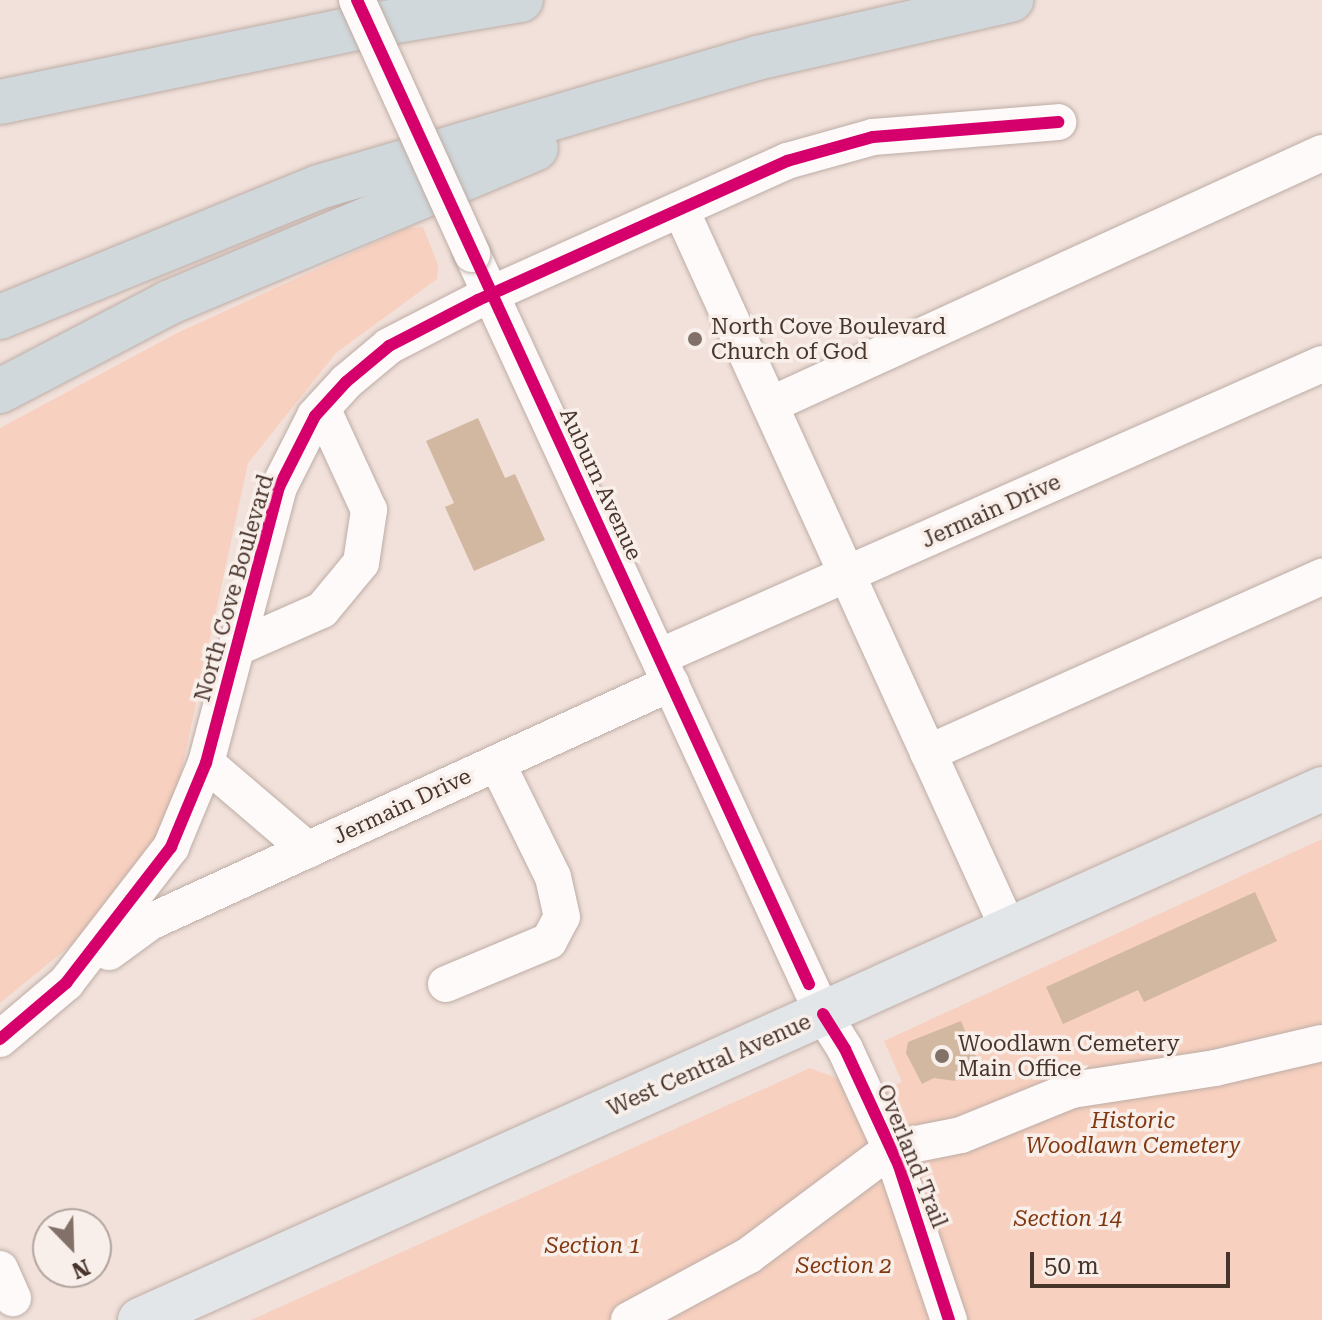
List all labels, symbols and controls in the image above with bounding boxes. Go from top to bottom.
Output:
place label: North Cove Boulevard Church of God [711,313,946,364]
marker: North Cove Boulevard Church of God [686,330,704,348]
street label: Auburn Avenue [554,404,648,564]
street label: Jermain Drive [917,469,1065,553]
street label: North Cove Boulevard [189,471,279,705]
street label: Jermain Drive [329,762,475,850]
street label: West Central Avenue [603,1008,815,1122]
place label: Woodlawn Cemetery Main Office [958,1030,1179,1082]
marker: Woodlawn Cemetery Main Office [933,1047,951,1065]
street label: Overland Trail [871,1080,953,1232]
park label: Historic Woodlawn Cemetery [1026,1107,1240,1158]
park label: Section 14 [1014,1206,1122,1232]
north arrow [32,1208,112,1288]
park label: Section 1 [545,1233,641,1259]
scale bar [1034,1236,1234,1286]
text: 50 m [1044,1252,1099,1280]
park label: Section 2 [796,1253,892,1279]
text: N [68,1254,93,1284]

